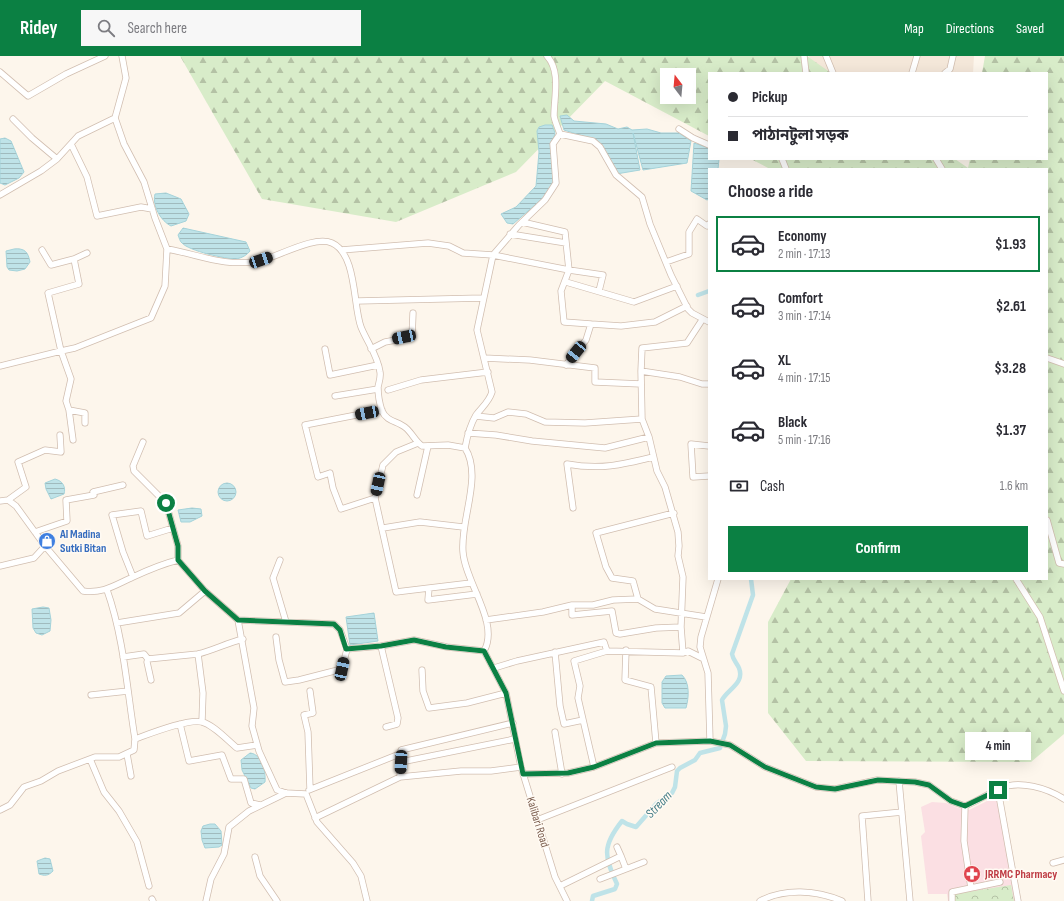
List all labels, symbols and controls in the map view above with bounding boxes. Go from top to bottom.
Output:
search box [81,10,361,46]
text: Ridey [20,17,57,40]
icon: search [95,17,117,39]
text: Search here [127,19,187,38]
text: Map [904,20,924,37]
text: Directions [946,20,994,37]
text: Saved [1016,20,1044,37]
north arrow [660,68,696,104]
map controls [660,68,696,104]
text: Pickup [752,88,788,107]
text: পাঠানটুলা সড়ক [752,126,848,145]
text: Choose a ride [728,181,813,202]
icon: car [730,226,766,262]
text: Economy [778,227,827,246]
text: $1.93 [995,235,1026,254]
text: 2 min · 17:13 [778,246,831,262]
car [248,250,274,270]
icon: car [730,288,766,324]
text: Comfort [778,289,823,308]
text: $2.61 [996,297,1026,316]
text: 3 min · 17:14 [778,308,831,324]
car [391,329,417,345]
car [564,339,588,365]
icon: car [730,350,766,386]
text: XL [778,351,791,370]
text: $3.28 [994,359,1026,378]
text: 4 min · 17:15 [778,370,830,386]
car [354,405,380,421]
icon: car [730,412,766,448]
text: Black [778,413,807,432]
text: $1.37 [995,421,1026,440]
text: 5 min · 17:16 [778,432,831,448]
car [370,471,386,497]
icon: cash [728,475,750,497]
text: Cash [760,477,785,496]
text: 1.6 km [1000,478,1028,494]
route start [157,494,175,512]
button: Confirm [728,526,1028,572]
place label: Al Madina Sutki Bitan [59,527,106,556]
shop icon: Al Madina Sutki Bitan [37,531,57,551]
car [334,656,350,682]
callout: 4 min [965,732,1031,760]
text: 4 min [985,738,1011,754]
car [394,750,408,774]
route end [989,781,1007,799]
water label: Stream [642,788,675,822]
street label: Kalibari Road [523,795,552,849]
pharmacy icon: JRRMC Pharmacy [962,864,982,884]
place label: JRRMC Pharmacy [984,867,1057,882]

